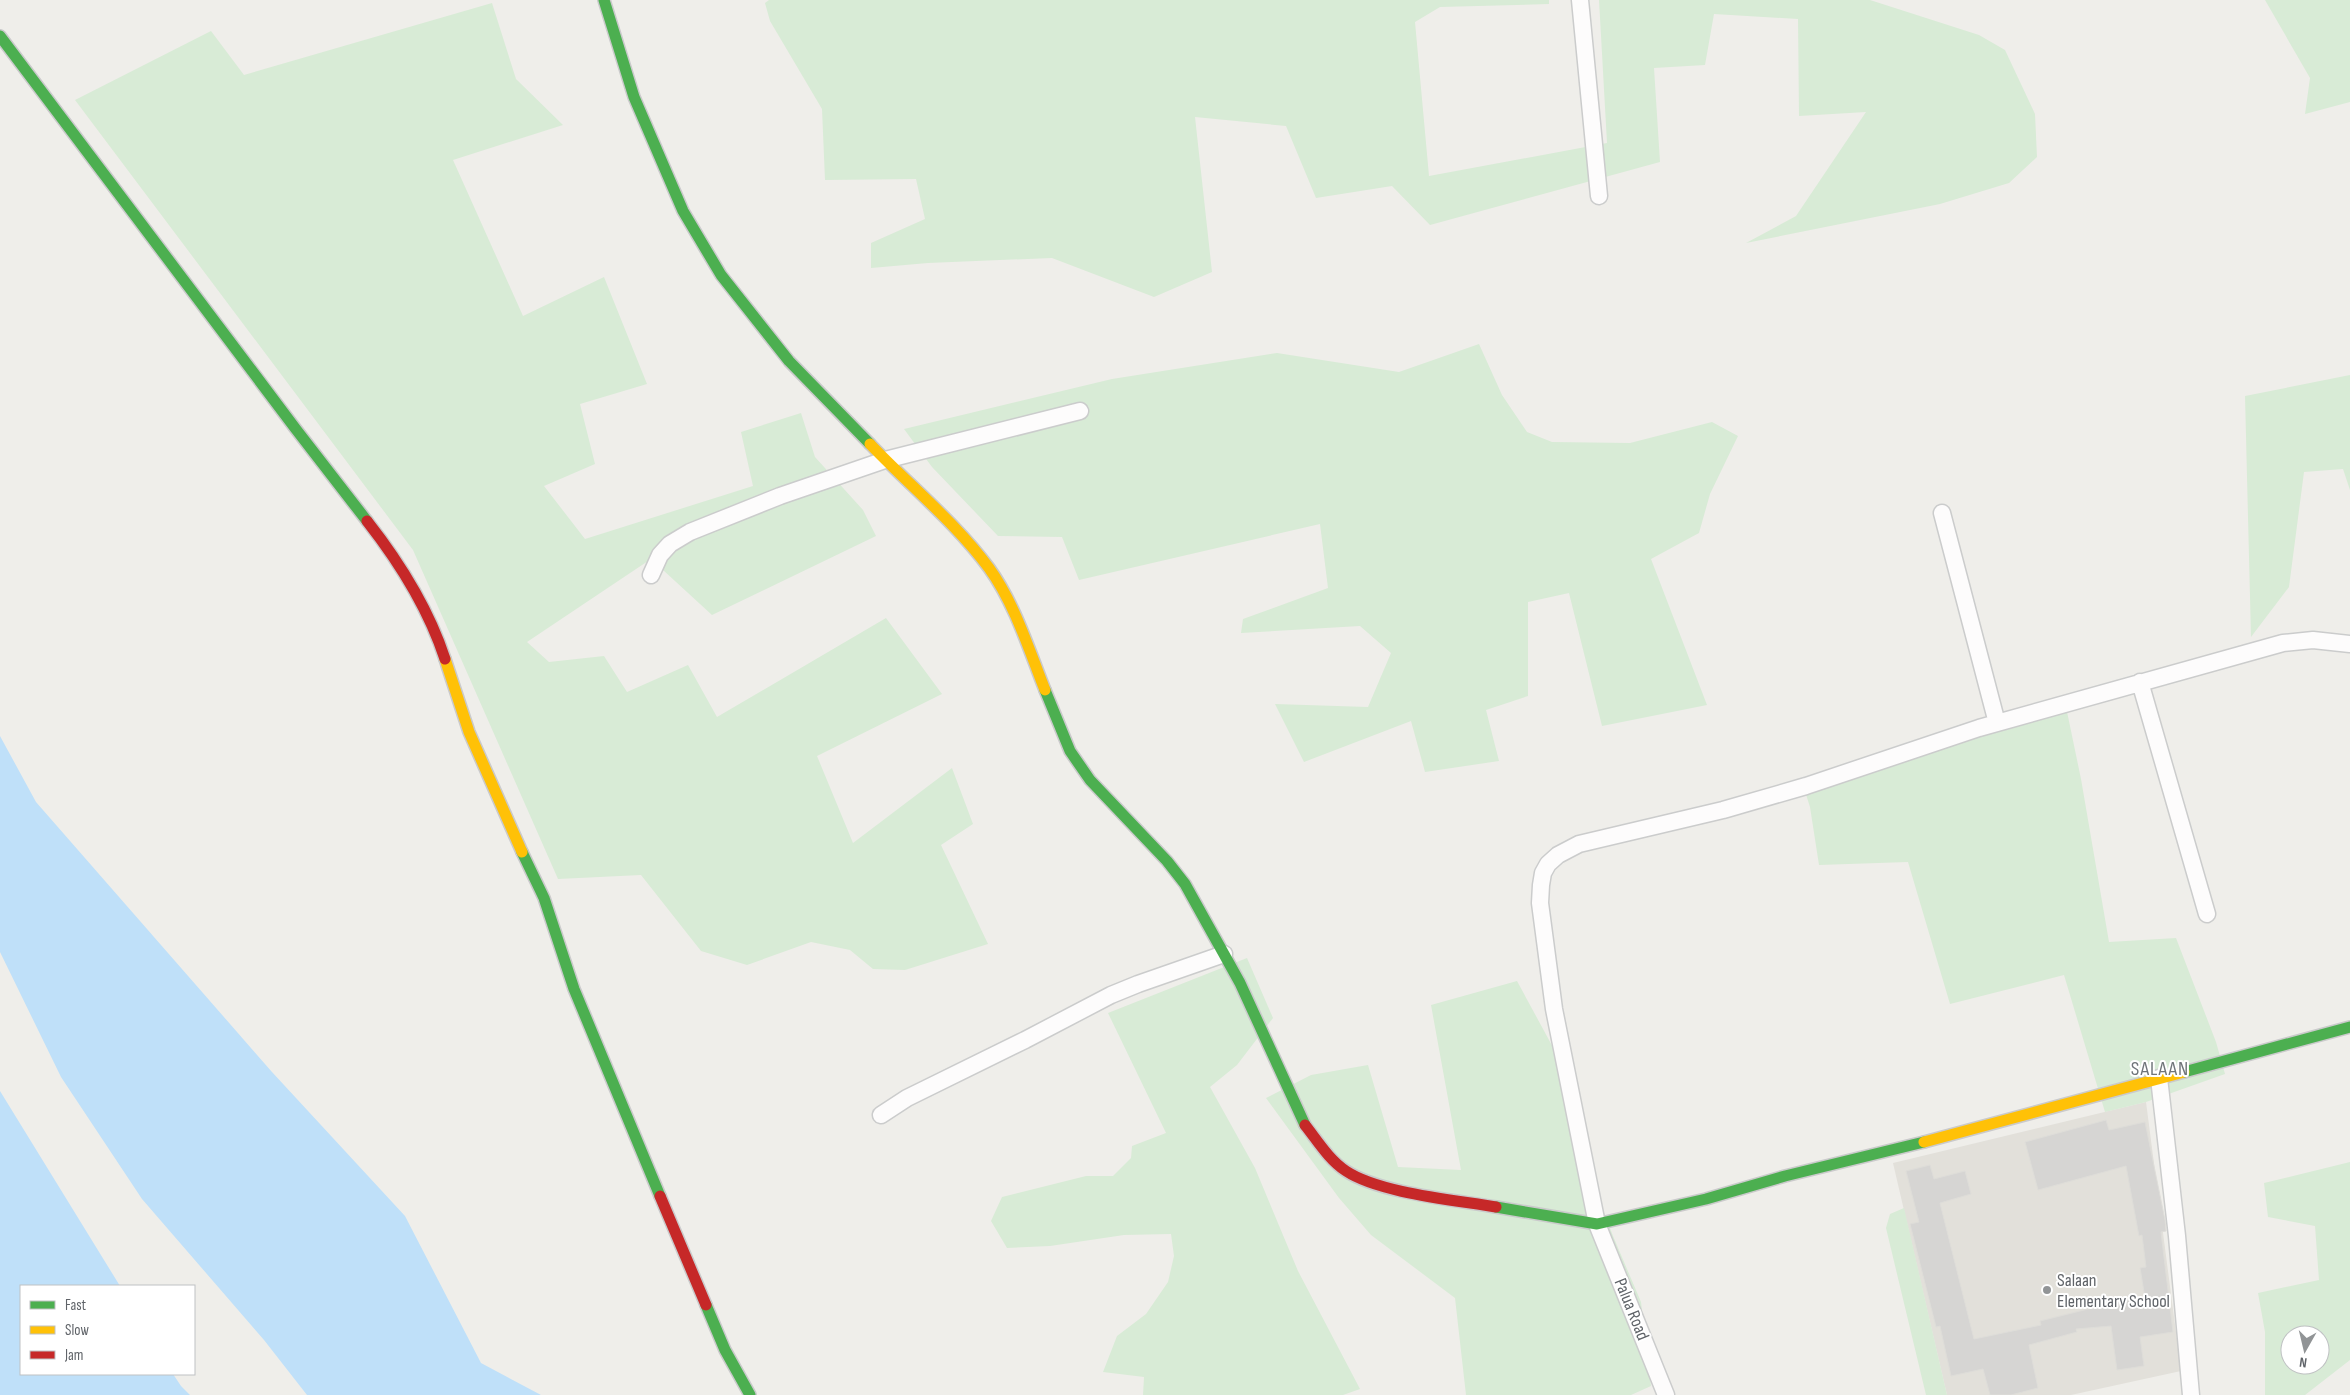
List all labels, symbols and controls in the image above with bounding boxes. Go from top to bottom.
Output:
district label: SALAAN [2131,1057,2189,1081]
place label: Salaan Elementary School [2057,1270,2170,1312]
street label: Palua Road [1610,1275,1653,1343]
marker: Salaan Elementary School [2041,1284,2053,1296]
legend [20,1285,195,1375]
text: Fast [65,1296,87,1315]
text: Slow [65,1321,89,1340]
north arrow [2280,1325,2330,1375]
text: Jam [64,1346,83,1365]
text: N [2298,1353,2308,1371]

